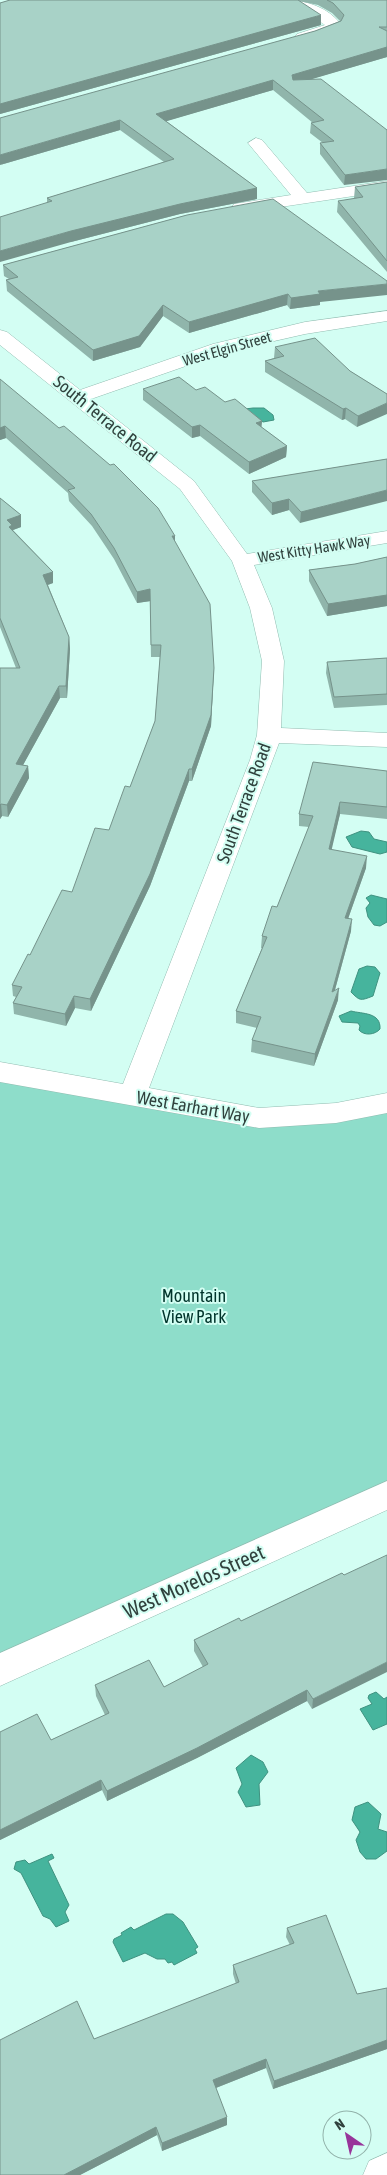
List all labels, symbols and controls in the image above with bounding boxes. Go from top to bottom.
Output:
street label: West Elgin Street [181,328,273,369]
street label: South Terrace Road [50,371,161,467]
street label: West Kitty Hawk Way [257,531,371,566]
street label: South Terrace Road [212,740,275,866]
street label: West Earhart Way [135,1086,251,1127]
park label: Mountain View Park [162,1285,226,1327]
street label: West Morelos Street [119,1539,268,1623]
north arrow [322,2110,372,2160]
text: N [332,2115,348,2133]

